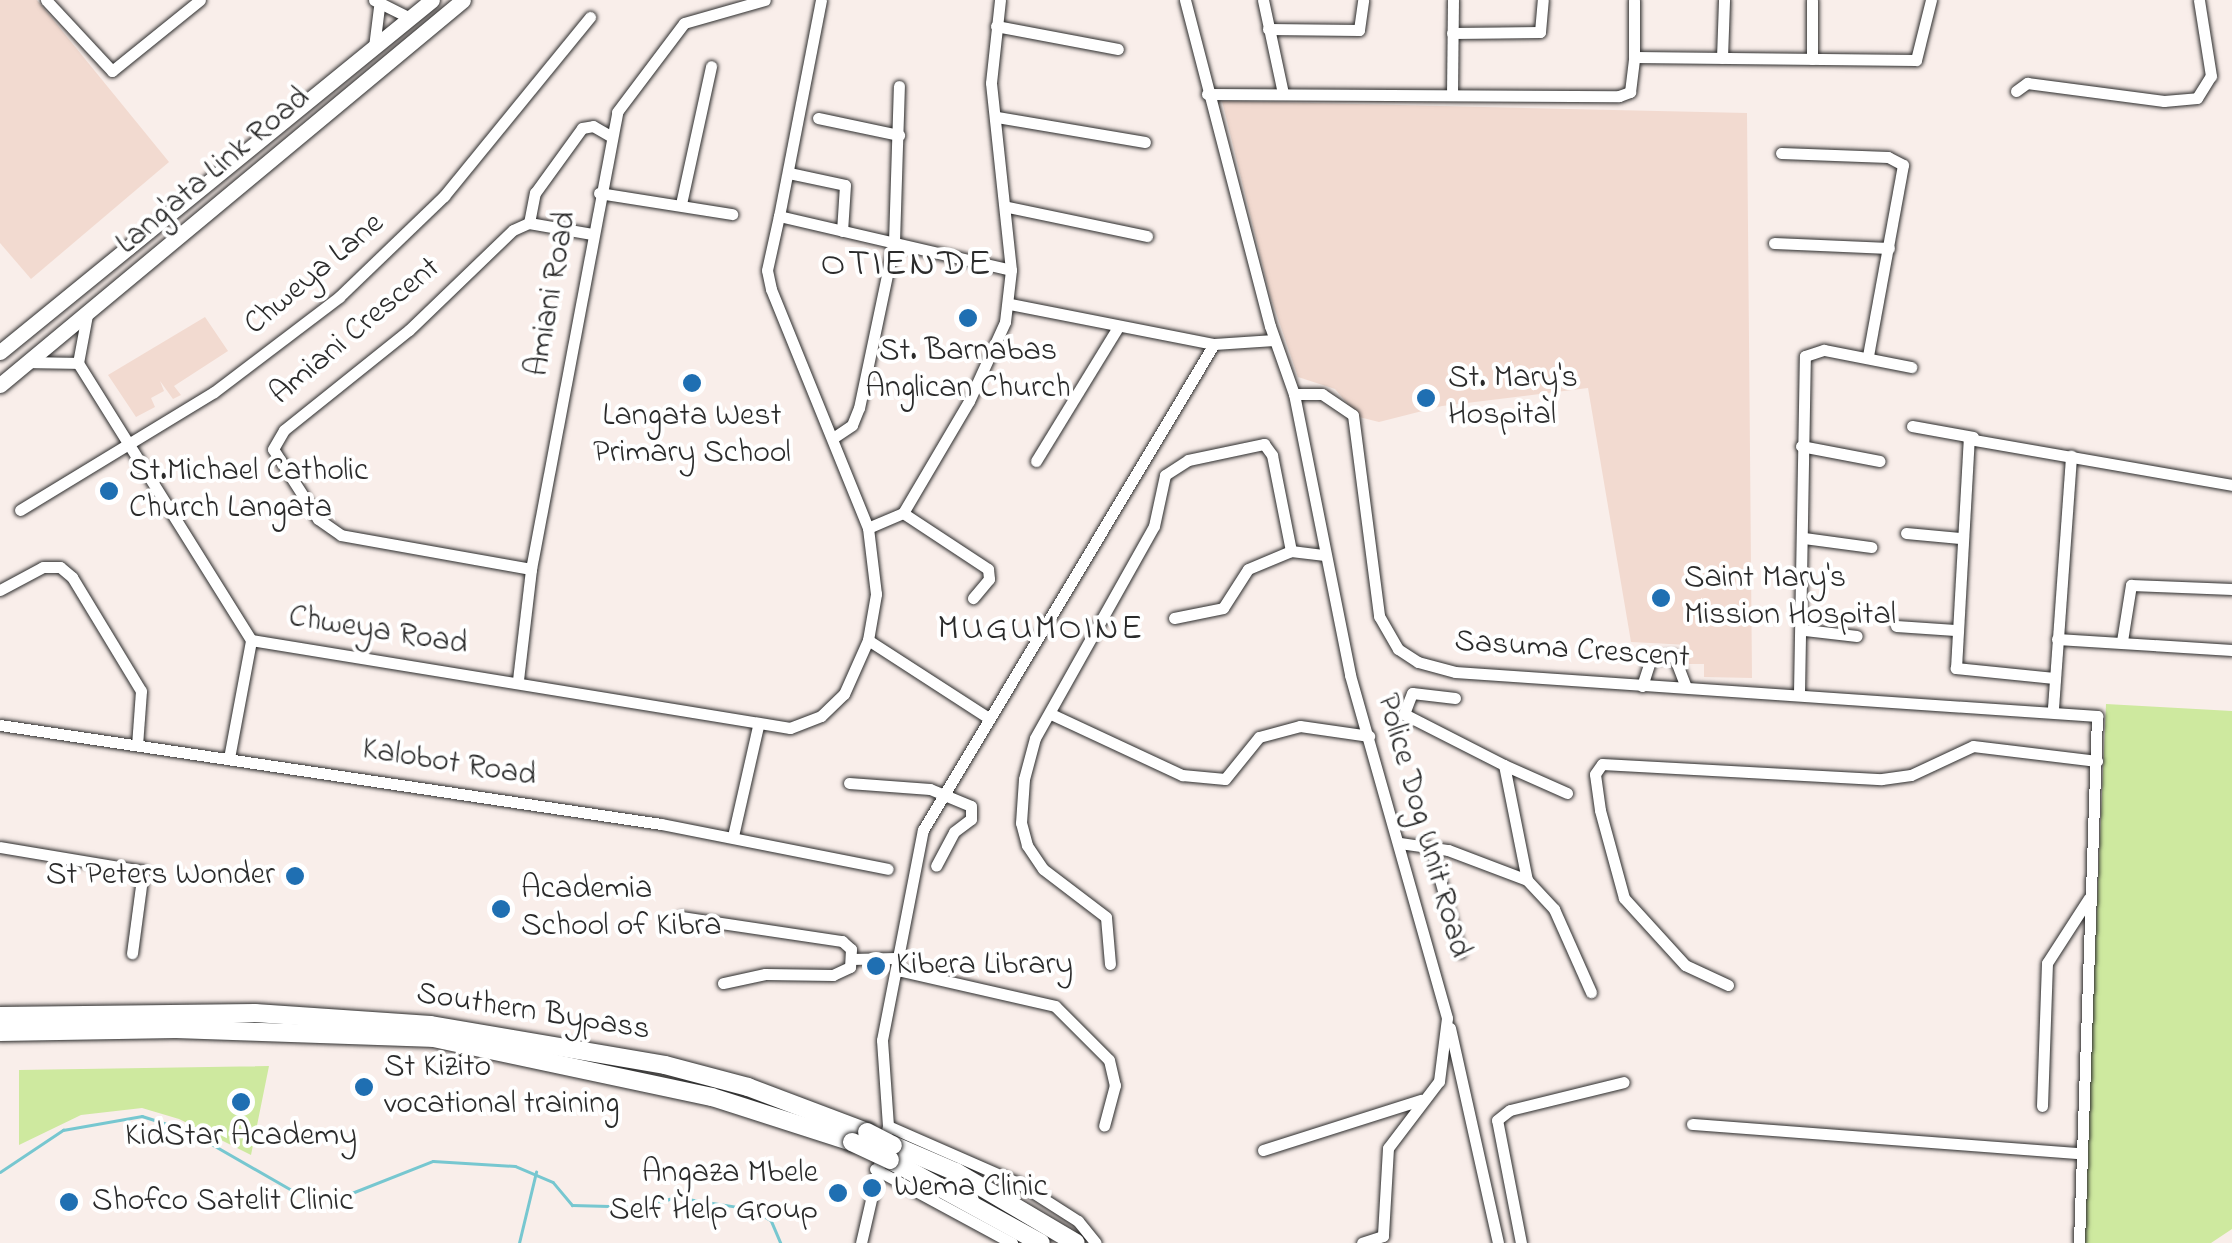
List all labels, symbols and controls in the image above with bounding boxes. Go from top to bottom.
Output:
street label: Lang'ata Link Road [109,80,319,264]
street label: Chweya Lane [237,206,393,344]
street label: Amiani Road [520,209,586,379]
district label: OTIENDE [821,243,993,289]
street label: Amiani Crescent [263,250,449,414]
marker: St. Barnabas Anglican Church [957,307,979,329]
place label: St. Barnabas Anglican Church [865,334,1071,409]
place label: St. Mary's Hospital [1448,361,1578,436]
marker: Langata West Primary School [681,372,703,394]
marker: St. Mary's Hospital [1413,385,1439,411]
place label: Langata West Primary School [593,399,791,474]
place label: St.Michael Catholic Church Langata [129,454,368,529]
marker: St.Michael Catholic Church Langata [98,480,120,502]
place label: Saint Mary's Mission Hospital [1684,561,1896,636]
marker: Saint Mary's Mission Hospital [1648,585,1674,611]
street label: Chweya Road [286,599,470,665]
district label: MUGUMOINE [937,609,1145,651]
street label: Sasuma Crescent [1453,624,1691,678]
street label: Police Dog Unit Road [1366,690,1478,962]
street label: Kalobot Road [359,731,539,797]
place label: St Peters Wonder [46,857,275,895]
marker: St Peters Wonder [284,865,306,887]
place label: Academia School of Kibra [521,872,722,947]
marker: Academia School of Kibra [490,898,512,920]
place label: Kibera Library [896,947,1073,985]
marker: Kibera Library [865,955,887,977]
street label: Southern Bypass [413,976,653,1050]
place label: St Kizito vocational training [384,1050,619,1125]
marker: St Kizito vocational training [353,1076,375,1098]
marker: KidStar Academy [230,1091,252,1113]
place label: KidStar Academy [125,1118,357,1156]
place label: Angaza Mbele Self Help Group [609,1156,818,1231]
place label: Wema Clinic [894,1169,1048,1207]
marker: Wema Clinic [859,1175,885,1201]
marker: Angaza Mbele Self Help Group [827,1182,849,1204]
place label: Shofco Satelit Clinic [92,1183,353,1221]
marker: Shofco Satelit Clinic [56,1189,82,1215]

